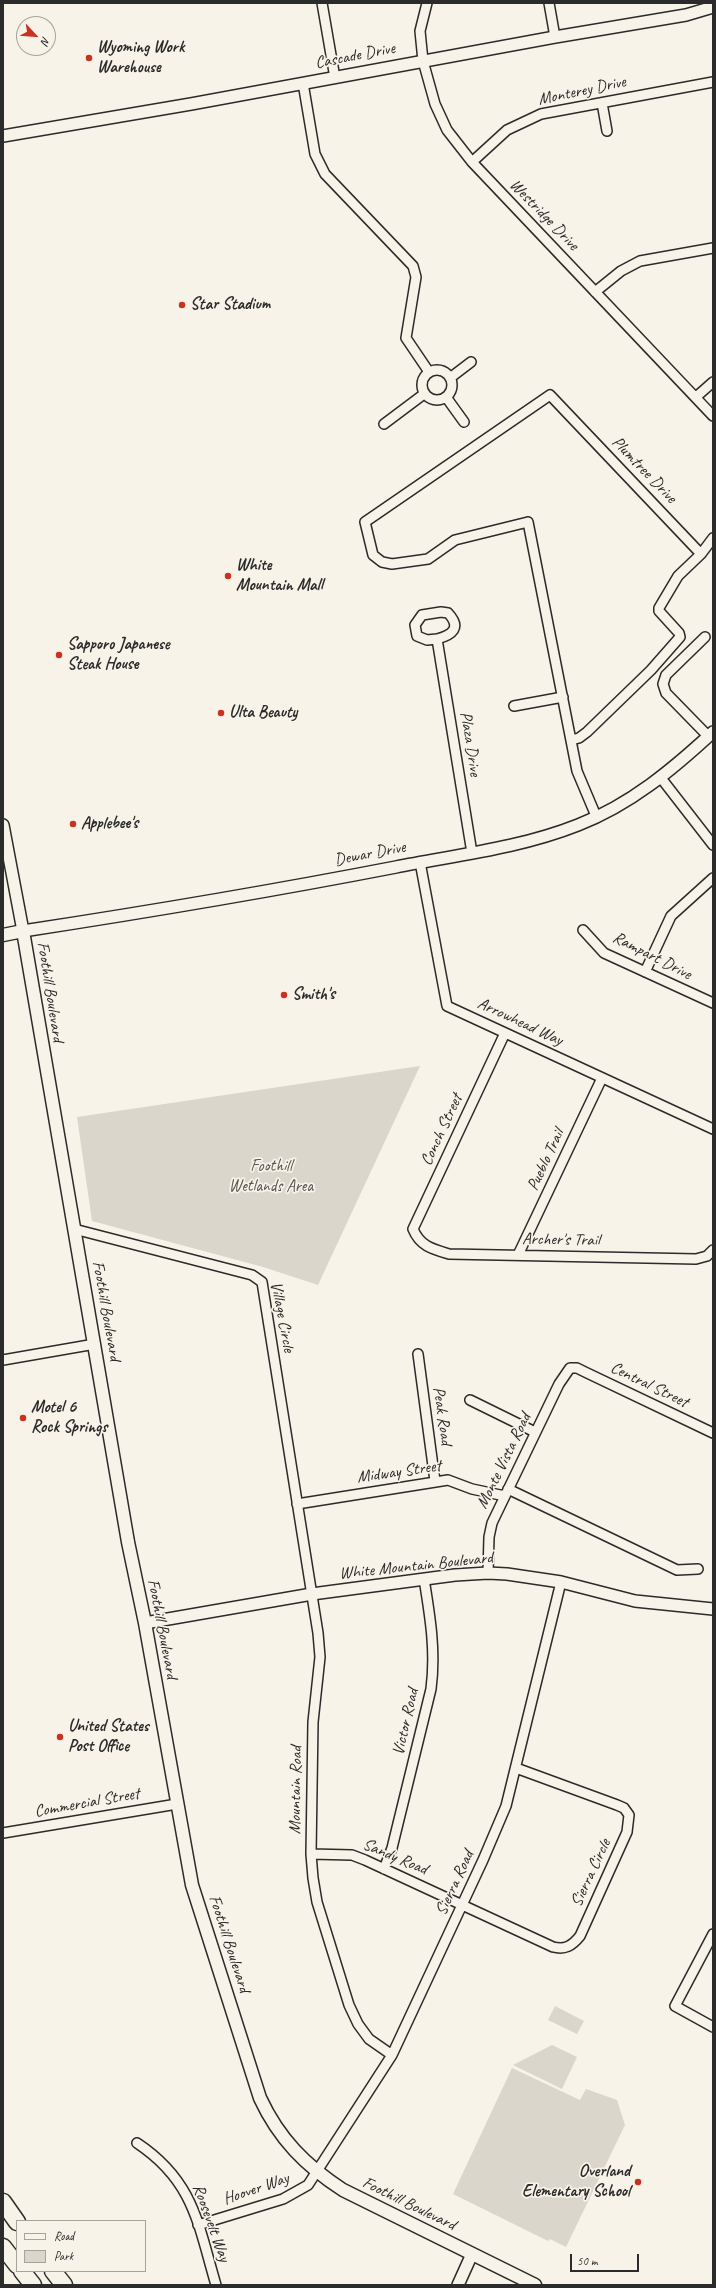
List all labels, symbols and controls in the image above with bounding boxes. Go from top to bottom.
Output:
north arrow [16,16,56,56]
text: N [38,35,54,47]
place label: Wyoming Work Warehouse [97,38,184,78]
street label: Cascade Drive [313,38,397,74]
marker: Wyoming Work Warehouse [84,53,94,63]
street label: Monterey Drive [536,72,628,110]
street label: Westridge Drive [505,175,583,255]
place label: Star Stadium [190,295,270,315]
marker: Star Stadium [177,300,187,310]
street label: Plumtree Drive [607,432,681,508]
place label: White Mountain Mall [236,556,323,596]
marker: White Mountain Mall [223,571,233,581]
place label: Sapporo Japanese Steak House [67,635,169,675]
marker: Sapporo Japanese Steak House [54,650,64,660]
place label: Ulta Beauty [229,703,297,723]
marker: Ulta Beauty [216,708,226,718]
street label: Plaza Drive [455,710,485,778]
place label: Applebee's [81,814,138,834]
marker: Applebee's [68,819,78,829]
street label: Dewar Drive [333,837,407,871]
street label: Rampart Drive [609,927,695,985]
street label: Foothill Boulevard [32,940,68,1044]
place label: Smith's [292,985,335,1005]
marker: Smith's [279,990,289,1000]
street label: Arrowhead Way [474,993,566,1051]
street label: Conch Street [417,1091,467,1169]
street label: Pueblo Trail [523,1126,569,1194]
park label: Foothill Wetlands Area [229,1157,313,1197]
street label: Archer's Trail [522,1229,600,1251]
street label: Foothill Boulevard [87,1259,125,1363]
street label: Village Circle [265,1280,299,1354]
street label: Central Street [607,1357,691,1413]
street label: Peak Road [428,1386,456,1446]
place label: Motel 6 Rock Springs [31,1398,107,1438]
street label: Monte Vista Road [472,1410,536,1512]
marker: Motel 6 Rock Springs [18,1413,28,1423]
street label: Midway Street [356,1456,442,1488]
street label: White Mountain Boulevard [338,1548,494,1584]
street label: Foothill Boulevard [142,1577,182,1681]
street label: Victor Road [388,1687,424,1757]
place label: United States Post Office [68,1717,149,1757]
marker: United States Post Office [55,1732,65,1742]
street label: Mountain Road [285,1746,307,1834]
street label: Commercial Street [33,1784,141,1822]
street label: Sandy Road [360,1834,430,1880]
street label: Sierra Circle [566,1836,616,1910]
street label: Sierra Road [431,1847,479,1919]
street label: Foothill Boulevard [204,1893,254,1995]
place label: Overland Elementary School [522,2162,630,2202]
street label: Hoover Way [220,2168,292,2210]
street label: Foothill Boulevard [359,2173,459,2235]
marker: Overland Elementary School [633,2177,643,2187]
street label: Roosevelt Way [188,2181,234,2265]
legend [16,2220,146,2272]
text: Road [54,2228,74,2244]
scale bar [572,2246,641,2272]
text: Park [54,2248,73,2264]
text: 50 m [577,2253,597,2269]

